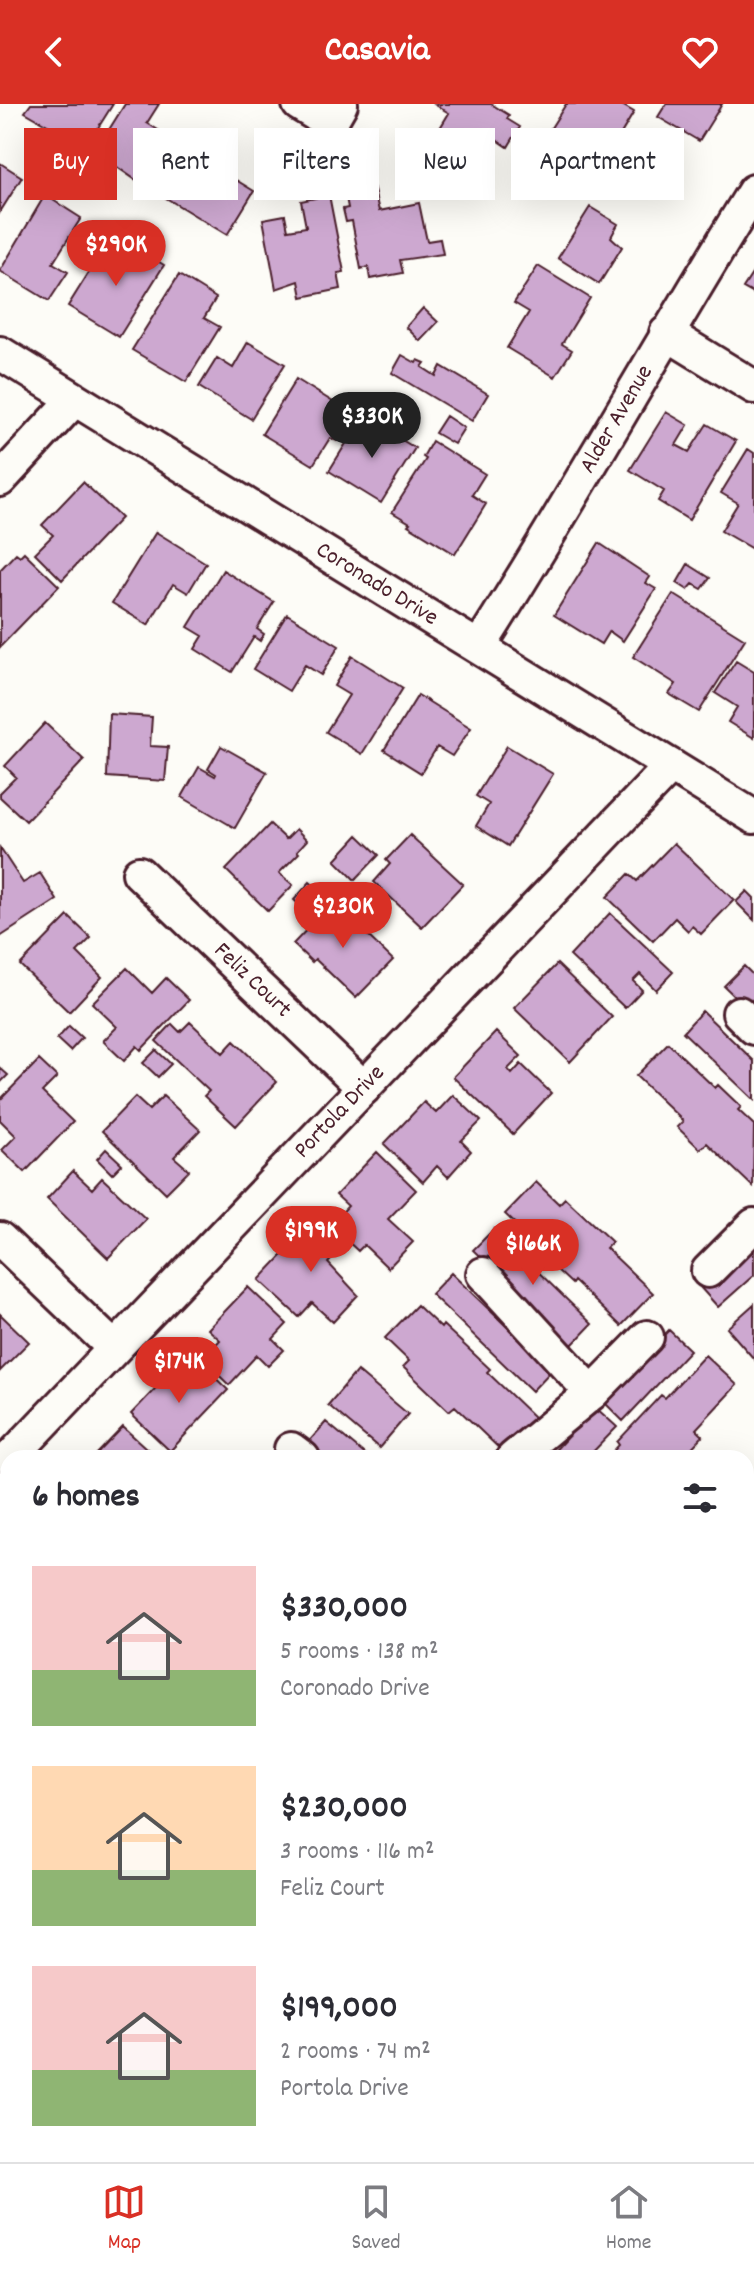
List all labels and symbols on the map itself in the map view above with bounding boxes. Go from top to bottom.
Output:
pin: $290K [60,220,172,288]
street label: Alder Avenue [572,359,662,480]
pin: $330K [316,392,428,460]
street label: Coronado Drive [309,534,444,635]
pin: $230K [287,882,399,950]
street label: Feliz Court [205,935,299,1027]
street label: Portola Drive [287,1058,393,1167]
pin: $199K [255,1206,367,1274]
pin: $166K [477,1219,589,1287]
pin: $174K [123,1337,235,1405]

